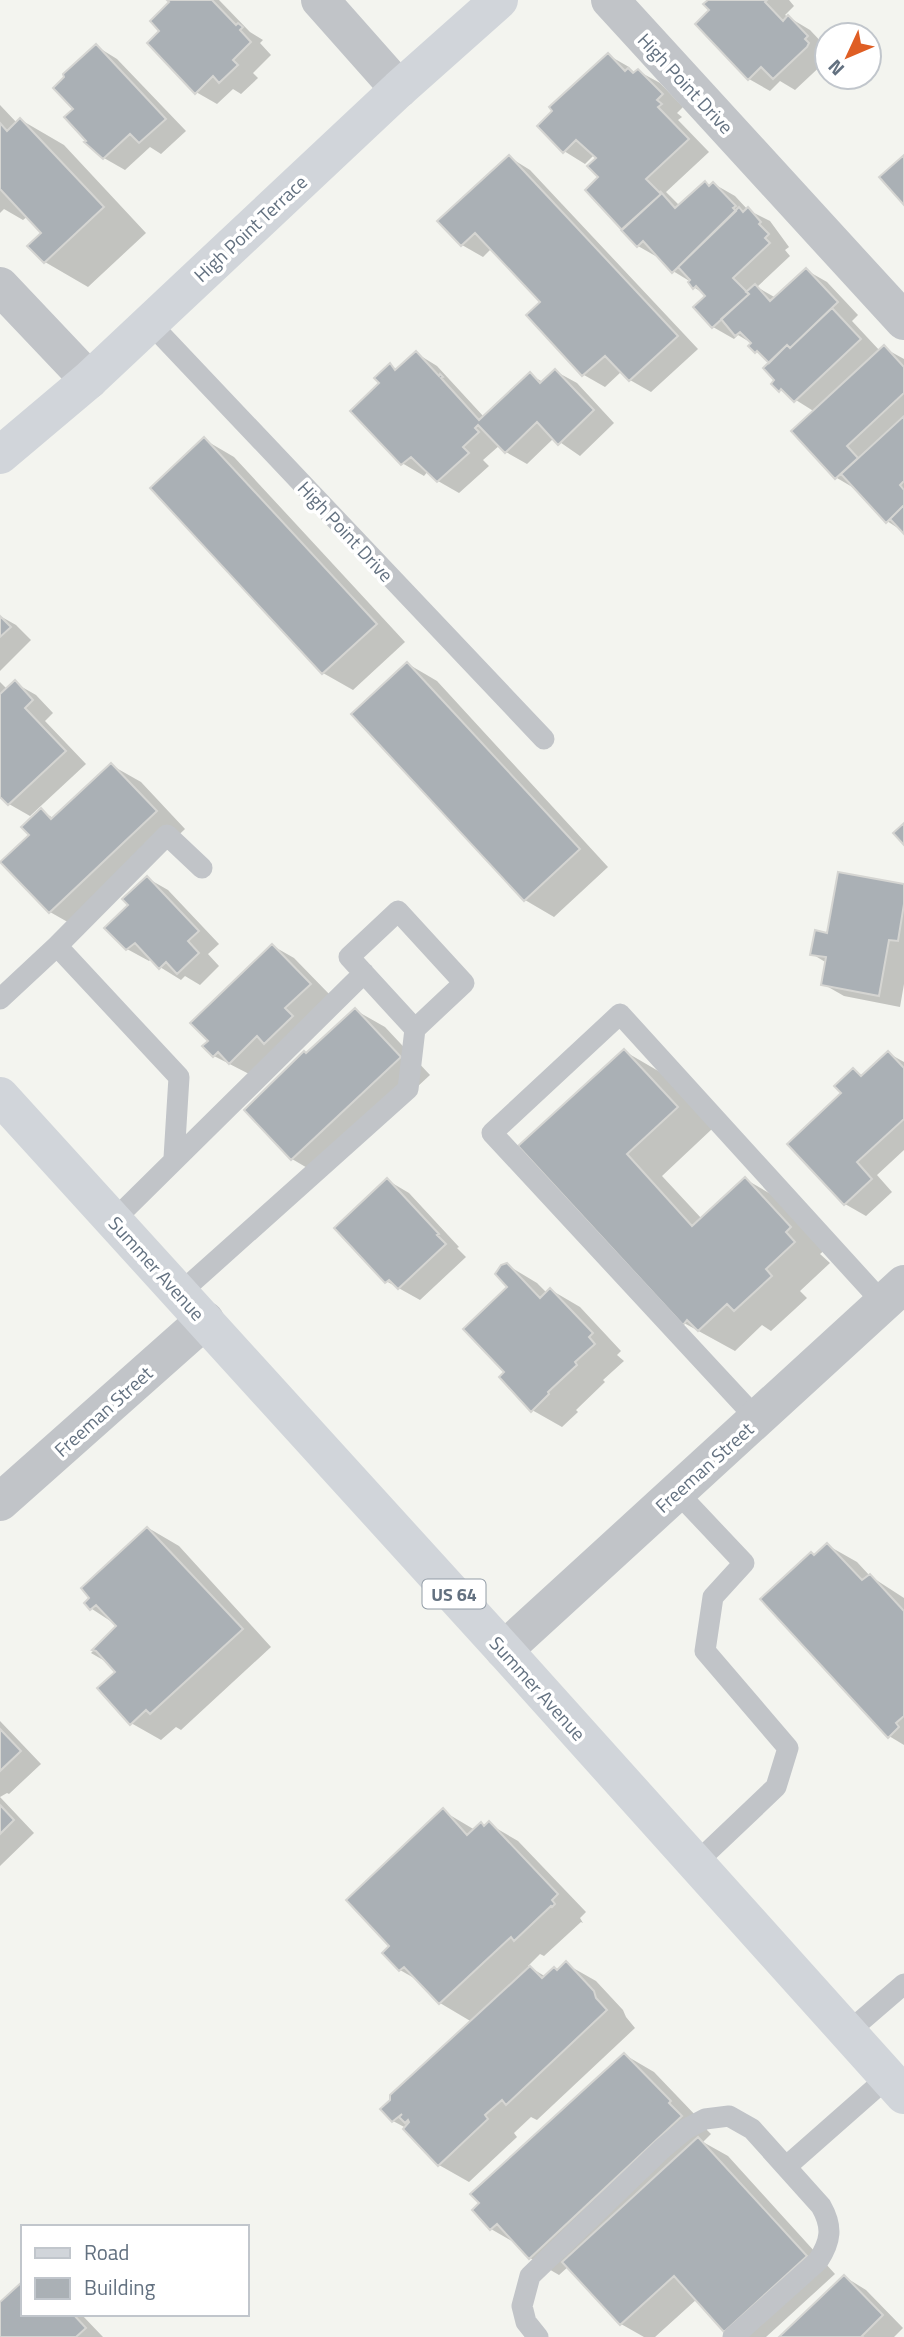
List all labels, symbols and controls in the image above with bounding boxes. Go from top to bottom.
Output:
north arrow [813,21,883,91]
street label: High Point Drive [631,26,741,140]
text: N [820,53,850,83]
street label: High Point Terrace [187,168,313,288]
street label: High Point Drive [291,474,401,588]
street label: Summer Avenue [102,1209,212,1327]
street label: Freeman Street [47,1359,159,1463]
street label: Freeman Street [648,1415,760,1519]
road number: US 64 [422,1580,486,1609]
street label: Summer Avenue [483,1629,593,1747]
legend [21,2225,248,2316]
text: Road [84,2236,129,2268]
text: Building [84,2271,156,2303]

